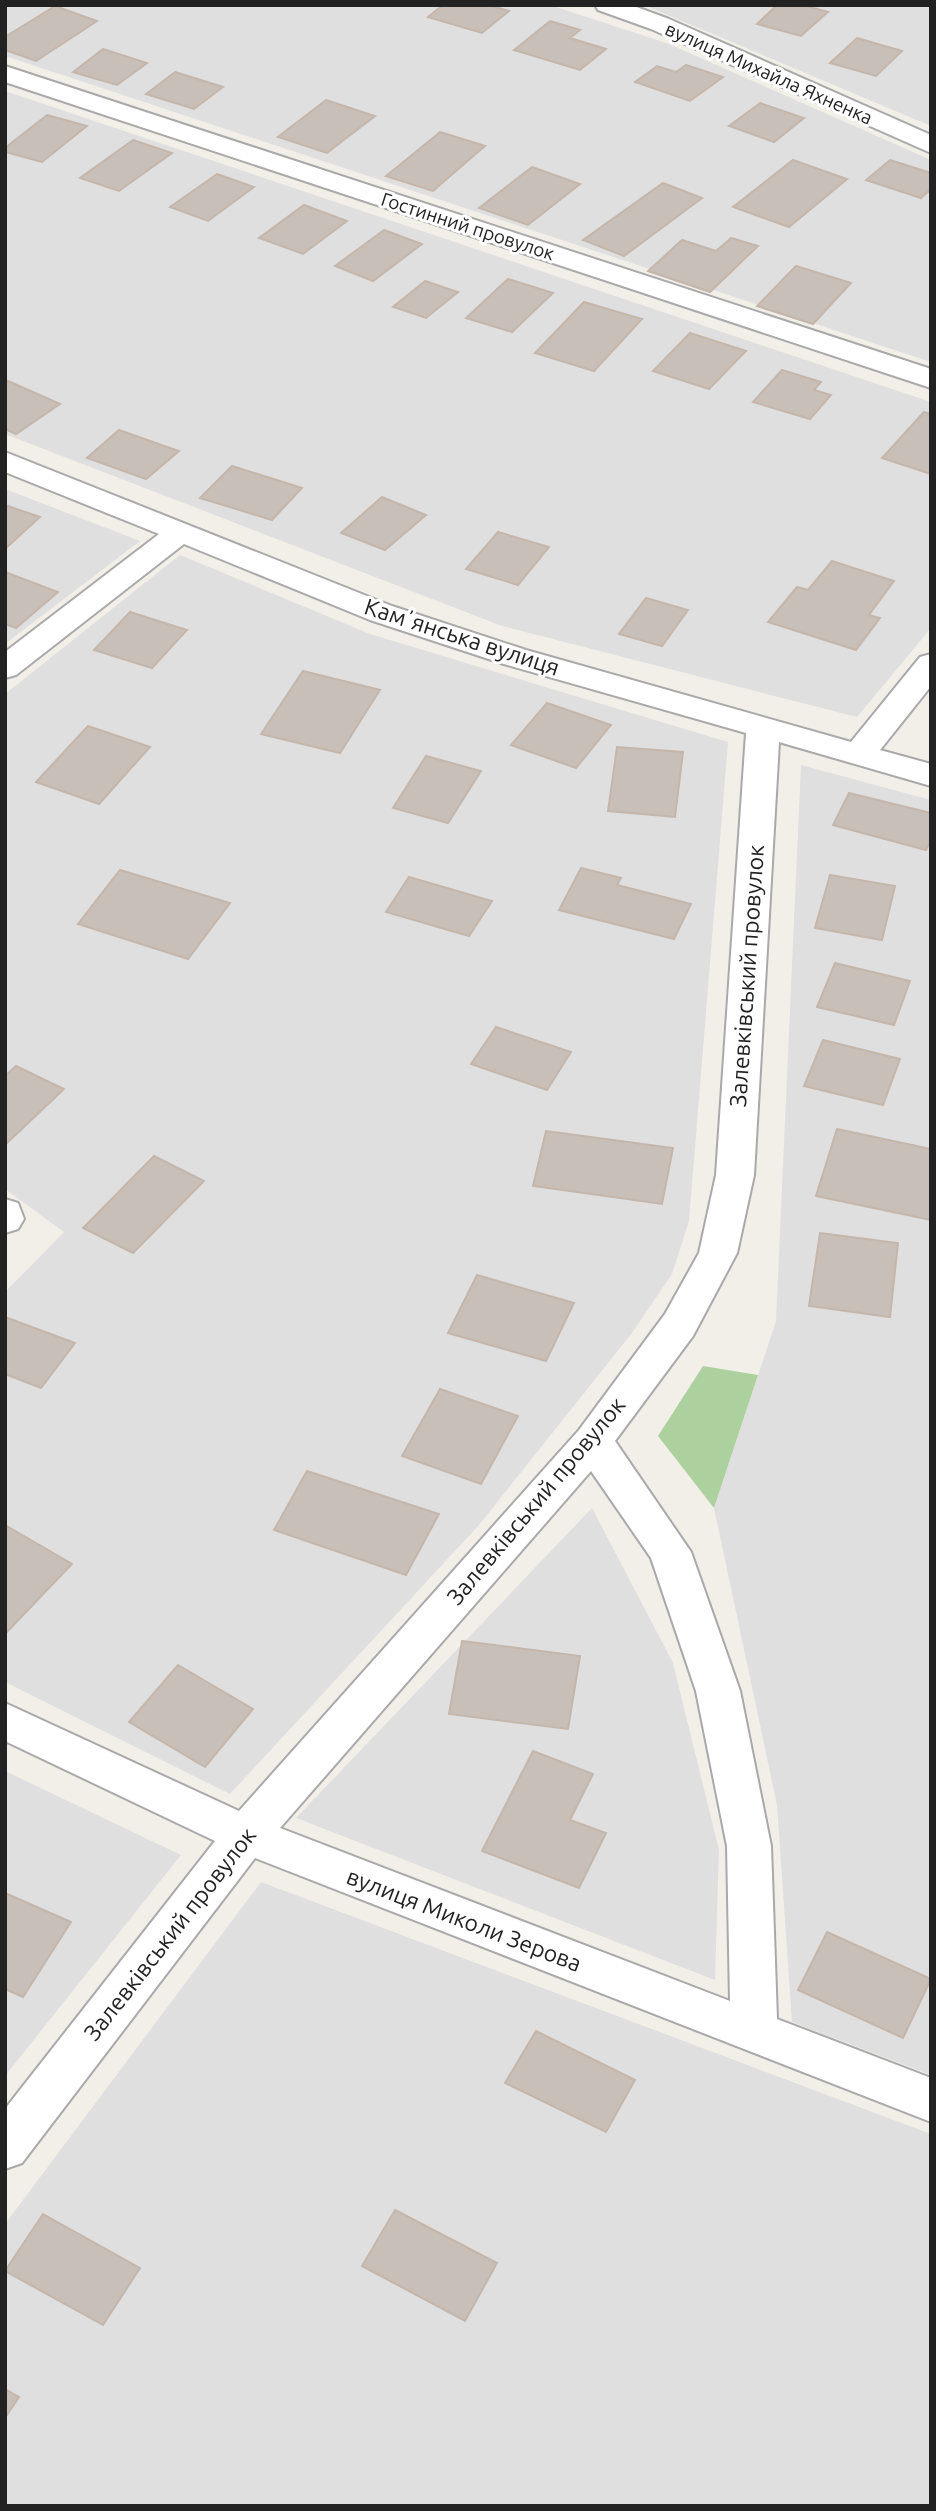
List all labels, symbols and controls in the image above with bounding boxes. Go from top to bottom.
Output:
street label: вулиця Михайла Яхненка [662,17,876,129]
street label: Гостинний провулок [379,188,558,264]
street label: Камʼянська вулиця [362,593,563,680]
street label: Залевківський провулок [725,844,768,1108]
street label: Залевківський провулок [442,1392,630,1609]
street label: Залевківський провулок [79,1822,260,2045]
street label: вулиця Миколи Зерова [343,1863,585,1976]

